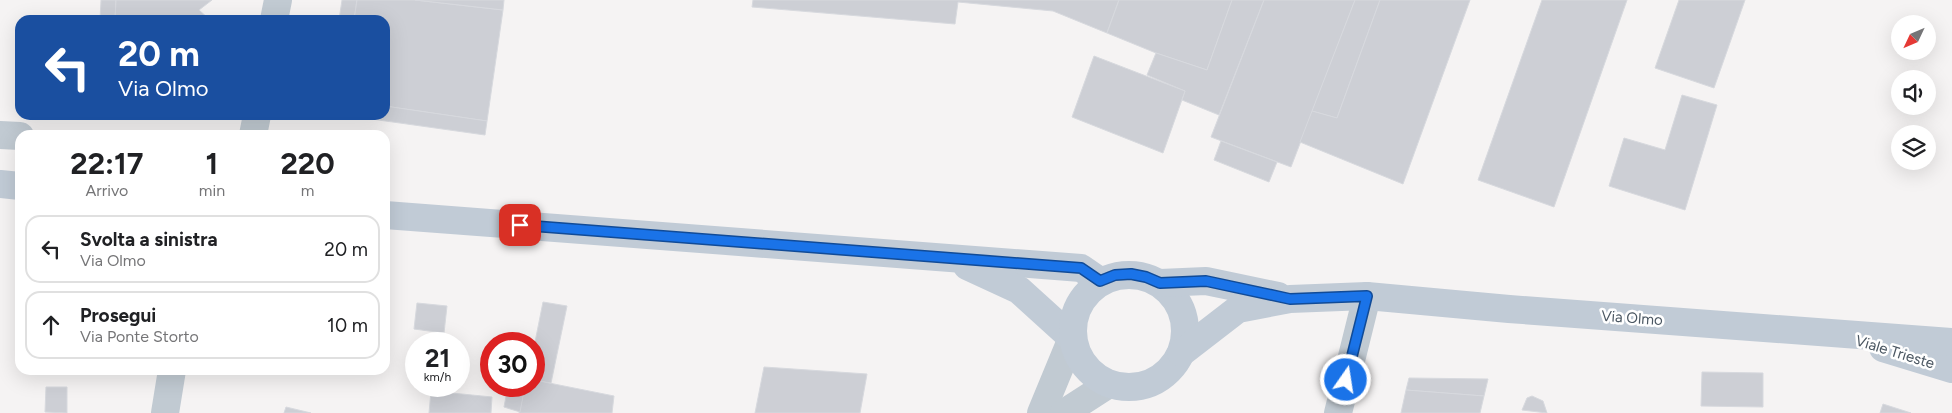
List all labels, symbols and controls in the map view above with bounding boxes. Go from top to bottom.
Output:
north arrow [1891,15,1936,60]
map controls [1891,15,1936,170]
text: 20 m [118,33,200,75]
icon: left [35,35,100,100]
button: sound [1891,70,1936,115]
text: Via Olmo [118,75,208,102]
button: layers [1891,125,1936,170]
text: 22:17 [70,145,143,182]
text: 1 [206,145,218,182]
text: 220 [280,145,335,182]
text: Arrivo [86,181,128,200]
text: min [199,181,225,200]
text: m [301,181,314,200]
pin [499,204,541,246]
icon: arrive [506,211,534,239]
text: Svolta a sinistra [80,228,218,251]
icon: left [37,235,65,263]
text: 20 m [324,238,368,261]
text: Via Olmo [80,251,146,270]
text: Prosegui [80,304,156,327]
street label: Via Olmo [1601,307,1664,329]
icon: ahead [37,311,65,339]
text: 10 m [327,314,368,337]
text: Via Ponte Storto [80,327,199,346]
street label: Viale Trieste [1853,331,1937,373]
speed limit sign: 30 [480,332,545,397]
text: 21 [425,343,450,373]
position arrow [1319,353,1371,405]
text: km/h [424,370,451,384]

